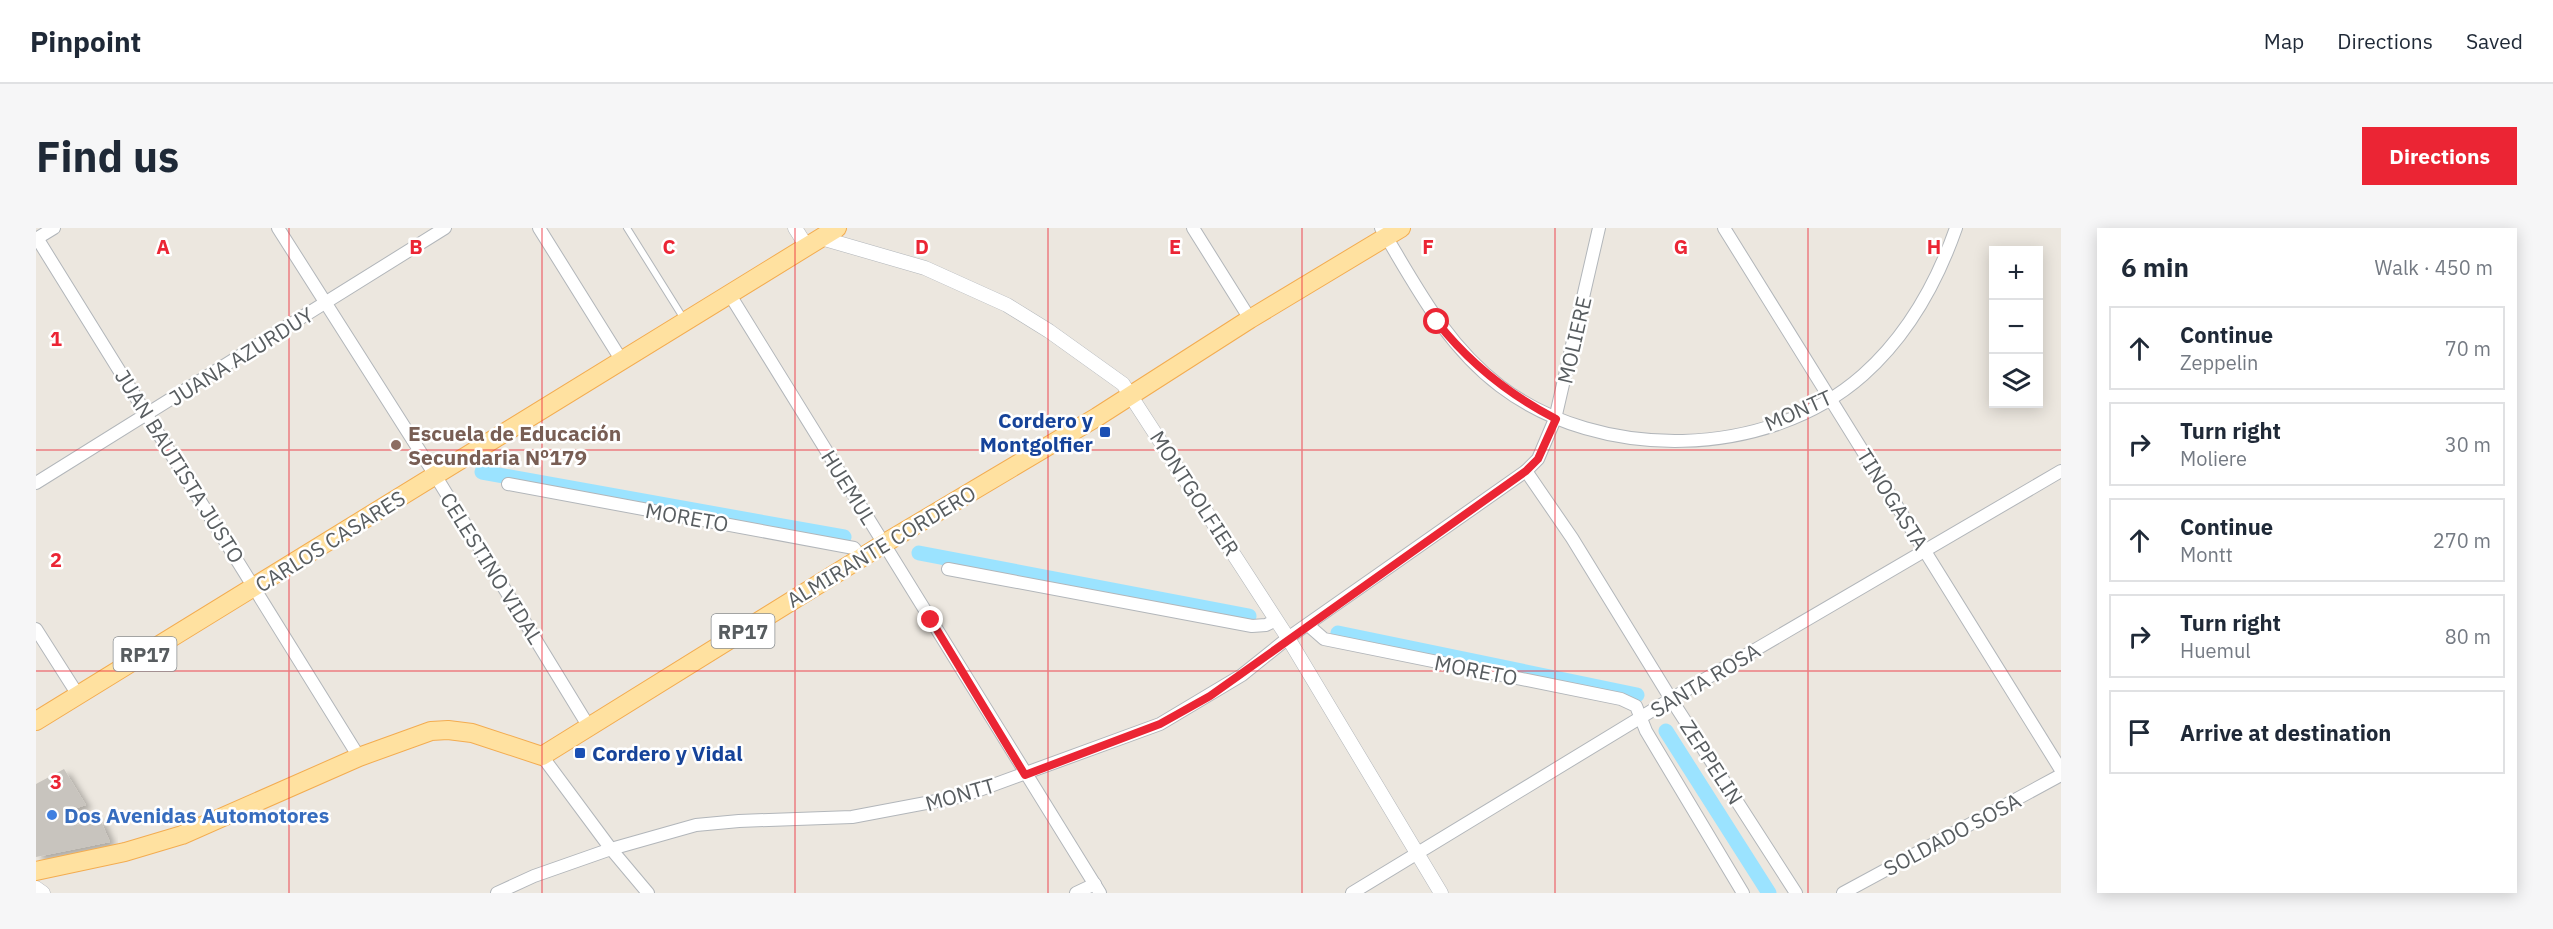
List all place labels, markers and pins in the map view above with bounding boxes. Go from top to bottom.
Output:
place label: Cordero y Montgolfier [980,406,1094,458]
place label: Escuela de Educación Secundaria Nº179 [408,419,621,471]
marker: Cordero y Montgolfier [1098,425,1112,439]
marker: Escuela de Educación Secundaria Nº179 [389,438,403,452]
place label: Cordero y Vidal [592,739,743,767]
marker: Cordero y Vidal [573,746,587,760]
place label: Dos Avenidas Automotores [64,801,329,829]
marker: Dos Avenidas Automotores [45,808,59,822]

